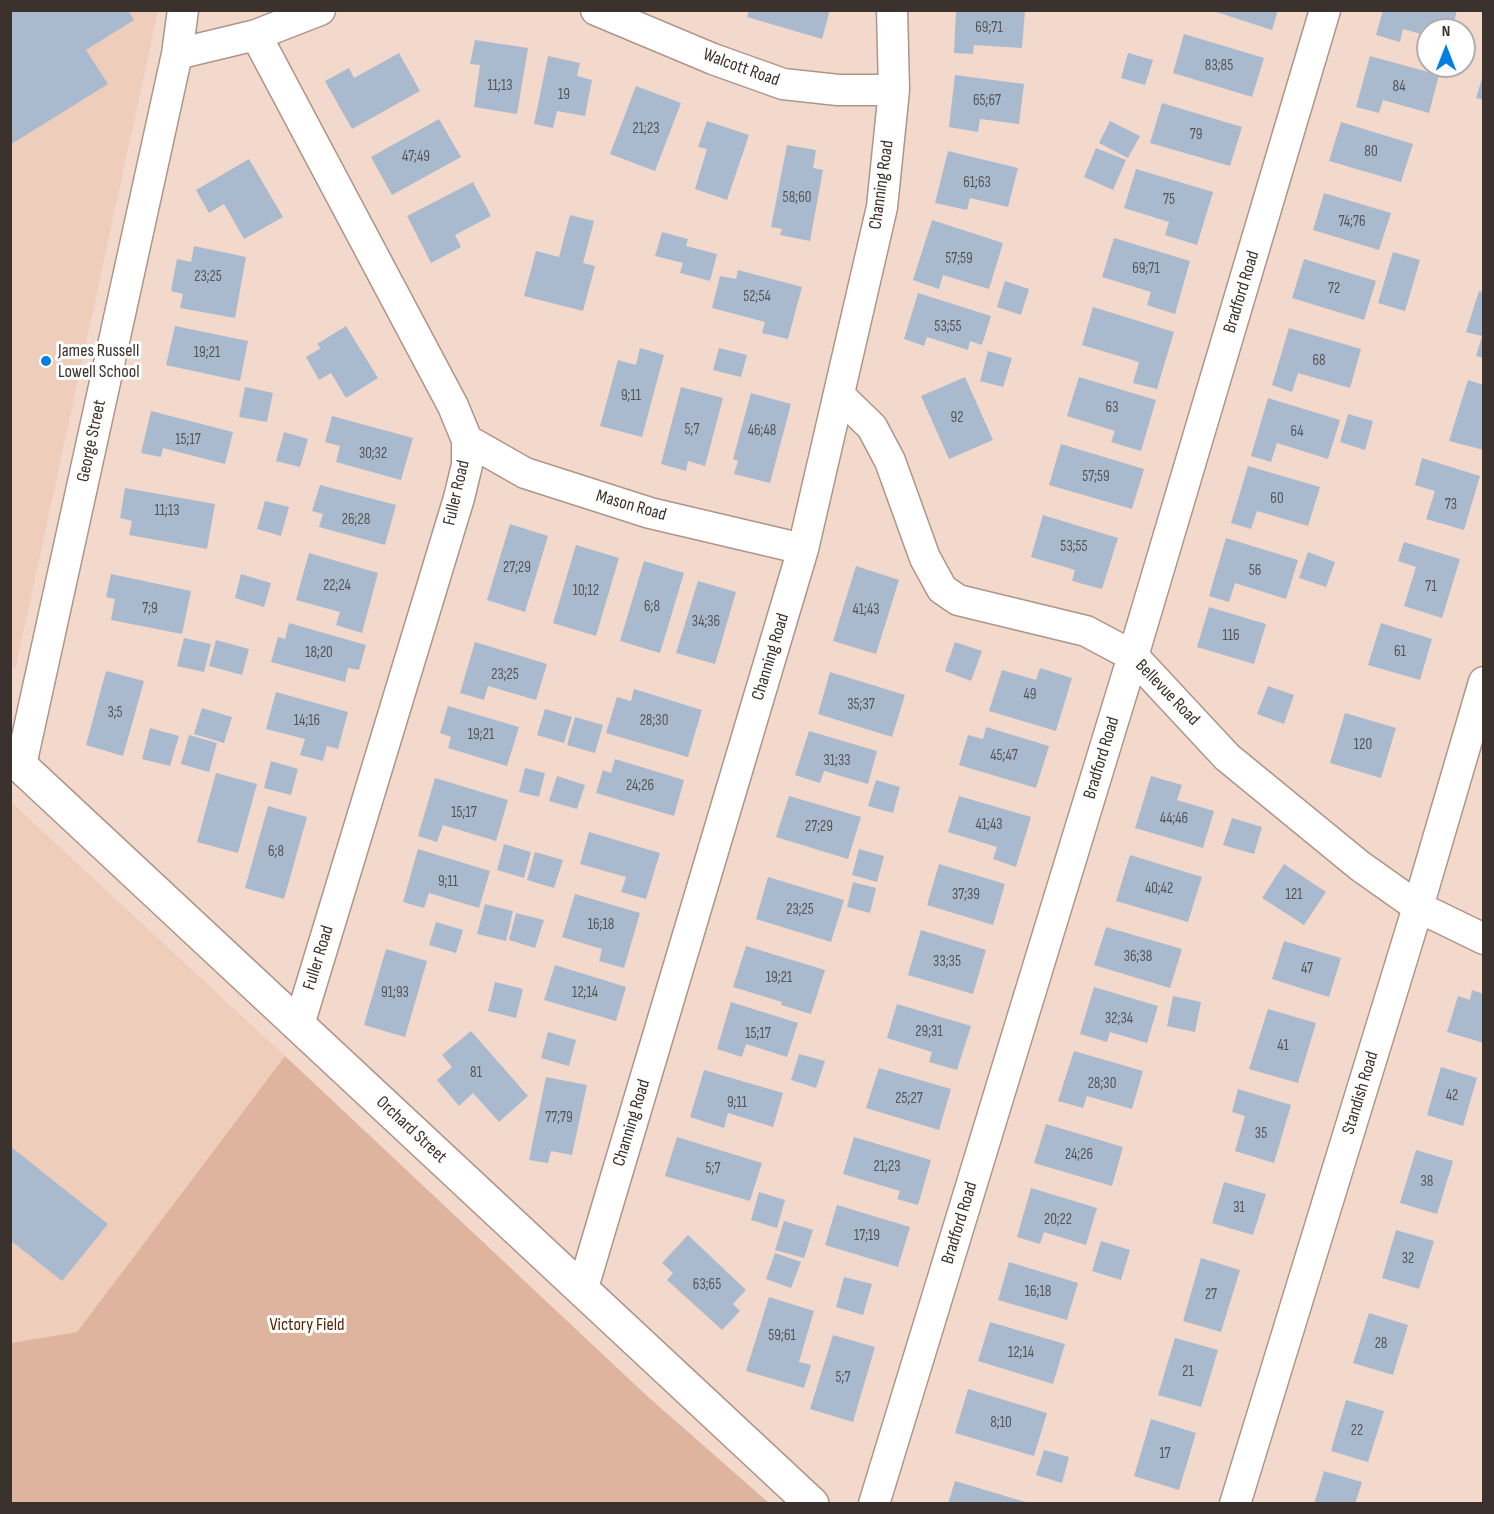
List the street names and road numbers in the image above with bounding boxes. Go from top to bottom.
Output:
street label: Walcott Road [700,44,782,92]
street label: Channing Road [865,139,899,231]
street label: Bradford Road [1219,248,1265,336]
street label: George Street [73,398,111,484]
street label: Fuller Road [439,458,475,528]
street label: Mason Road [593,486,669,526]
street label: Channing Road [748,611,794,703]
street label: Bellevue Road [1130,655,1204,731]
street label: Bradford Road [1079,714,1125,802]
street label: Fuller Road [299,923,339,993]
street label: Standish Road [1338,1049,1384,1137]
street label: Channing Road [609,1077,655,1169]
street label: Orchard Street [371,1092,451,1168]
street label: Bradford Road [937,1179,983,1267]

